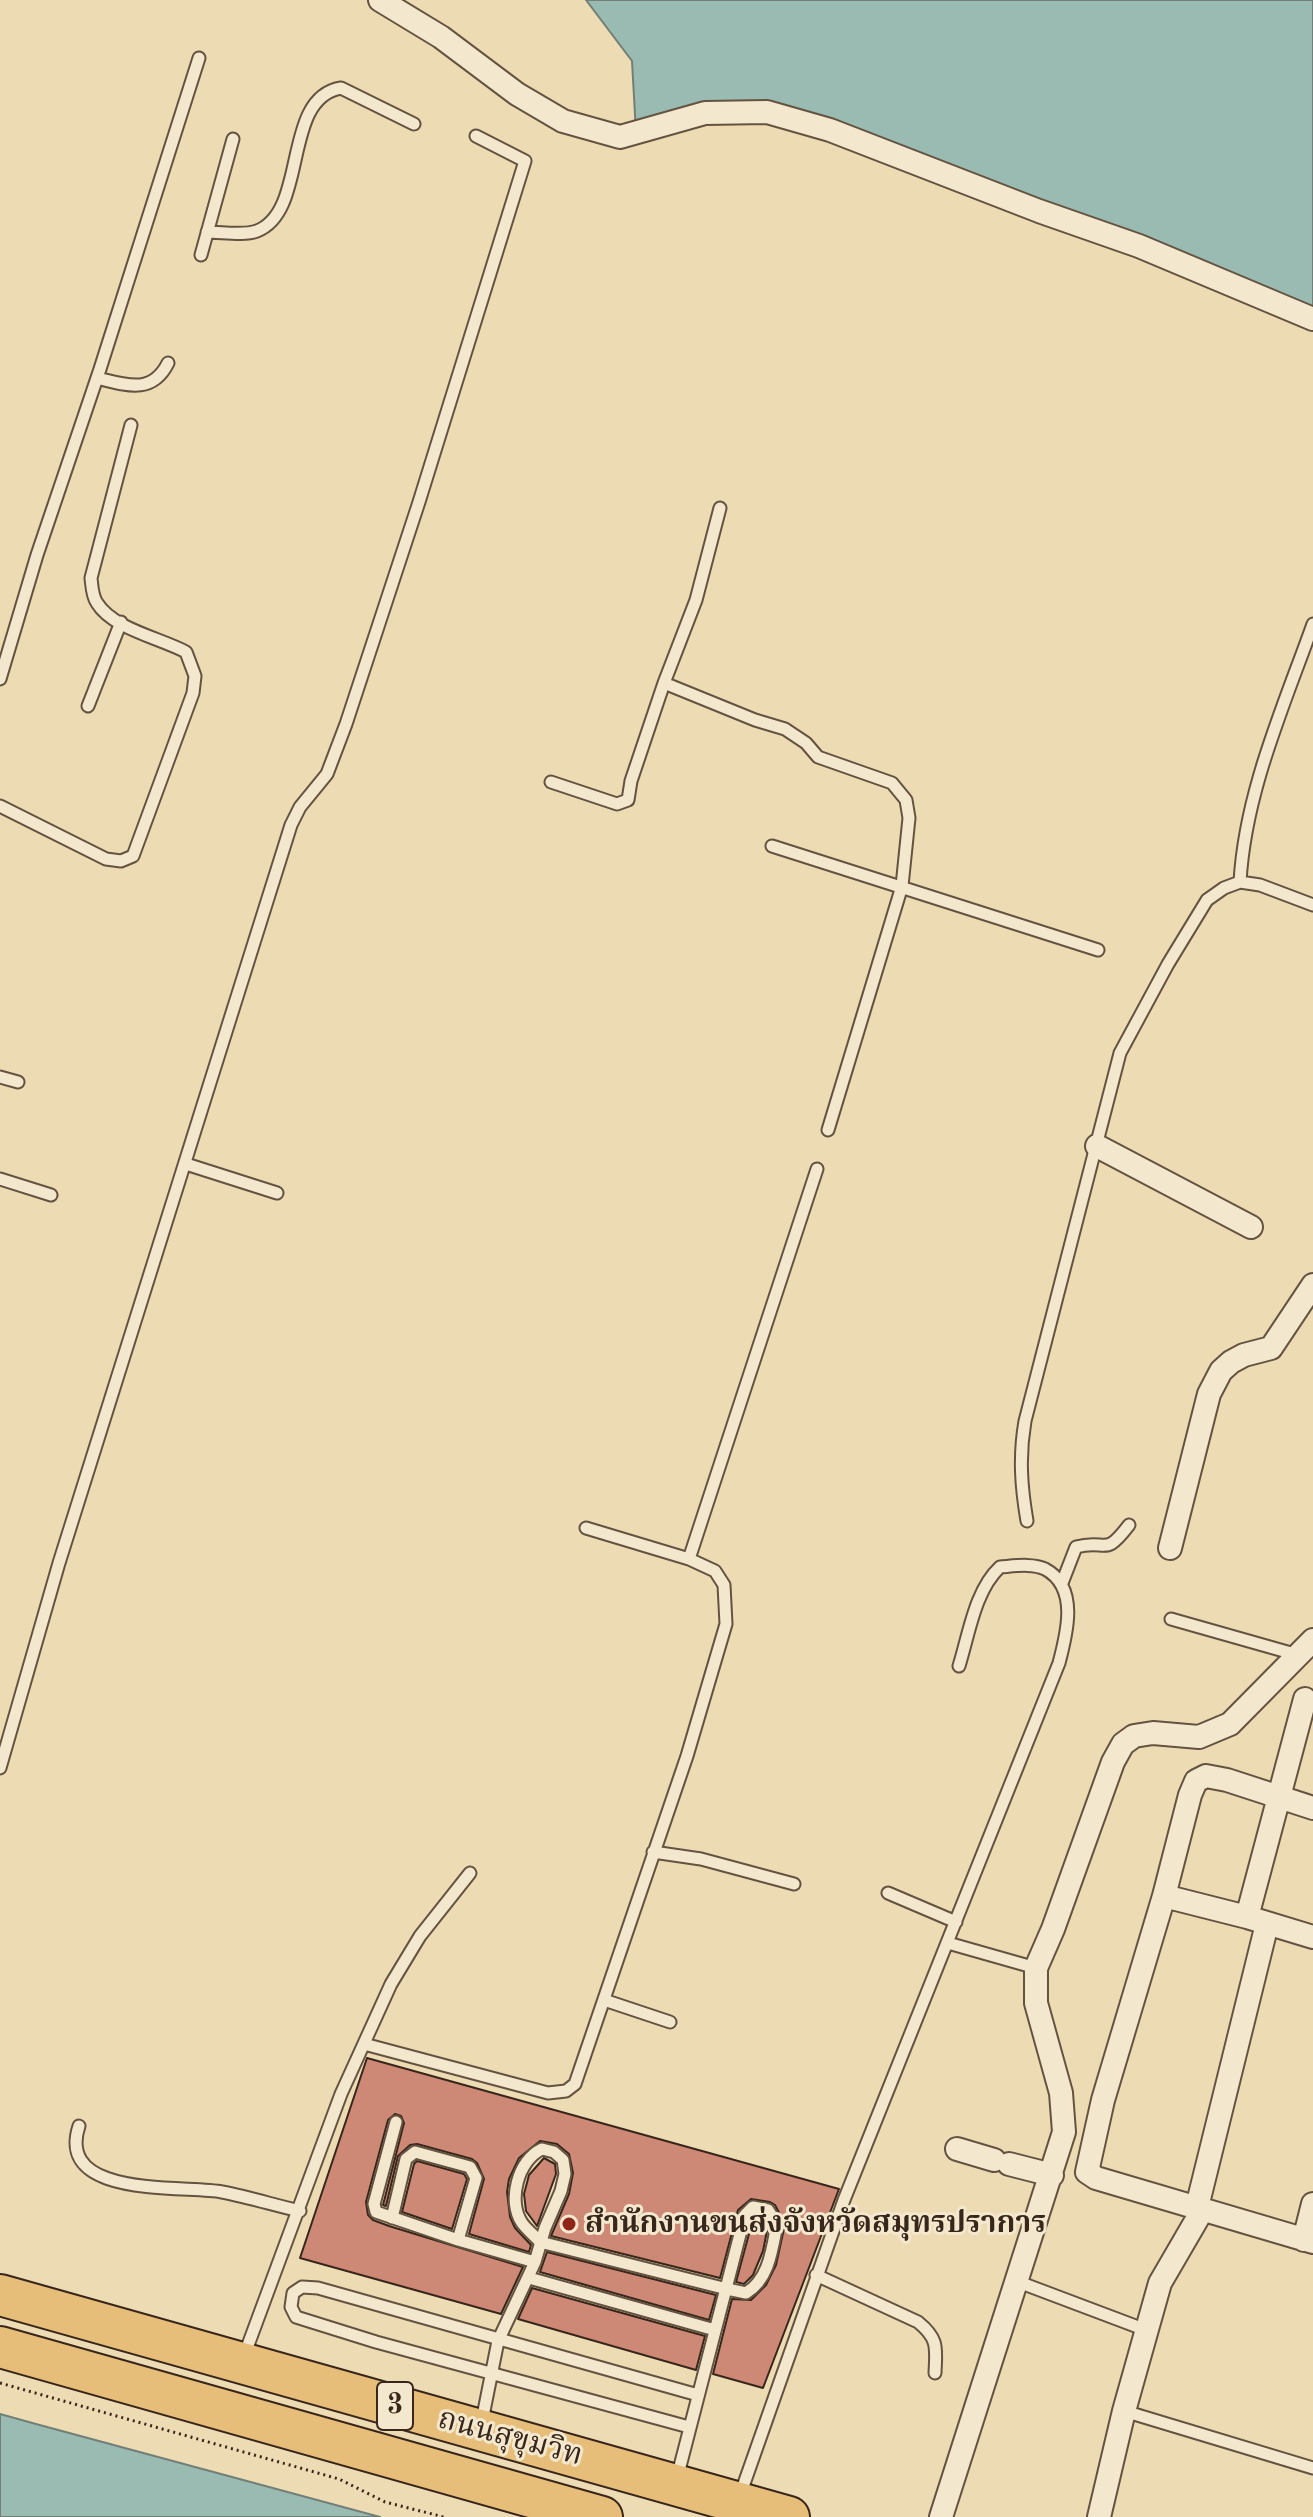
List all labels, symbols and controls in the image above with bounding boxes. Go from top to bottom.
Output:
place label: สำนักงานขนส่งจังหวัดสมุทรปราการ [585,2206,1046,2242]
marker: สำนักงานขนส่งจังหวัดสมุทรปราการ [560,2215,578,2233]
road number: 3 [377,2382,413,2430]
street label: ถนนสุขุมวิท [434,2401,586,2475]

